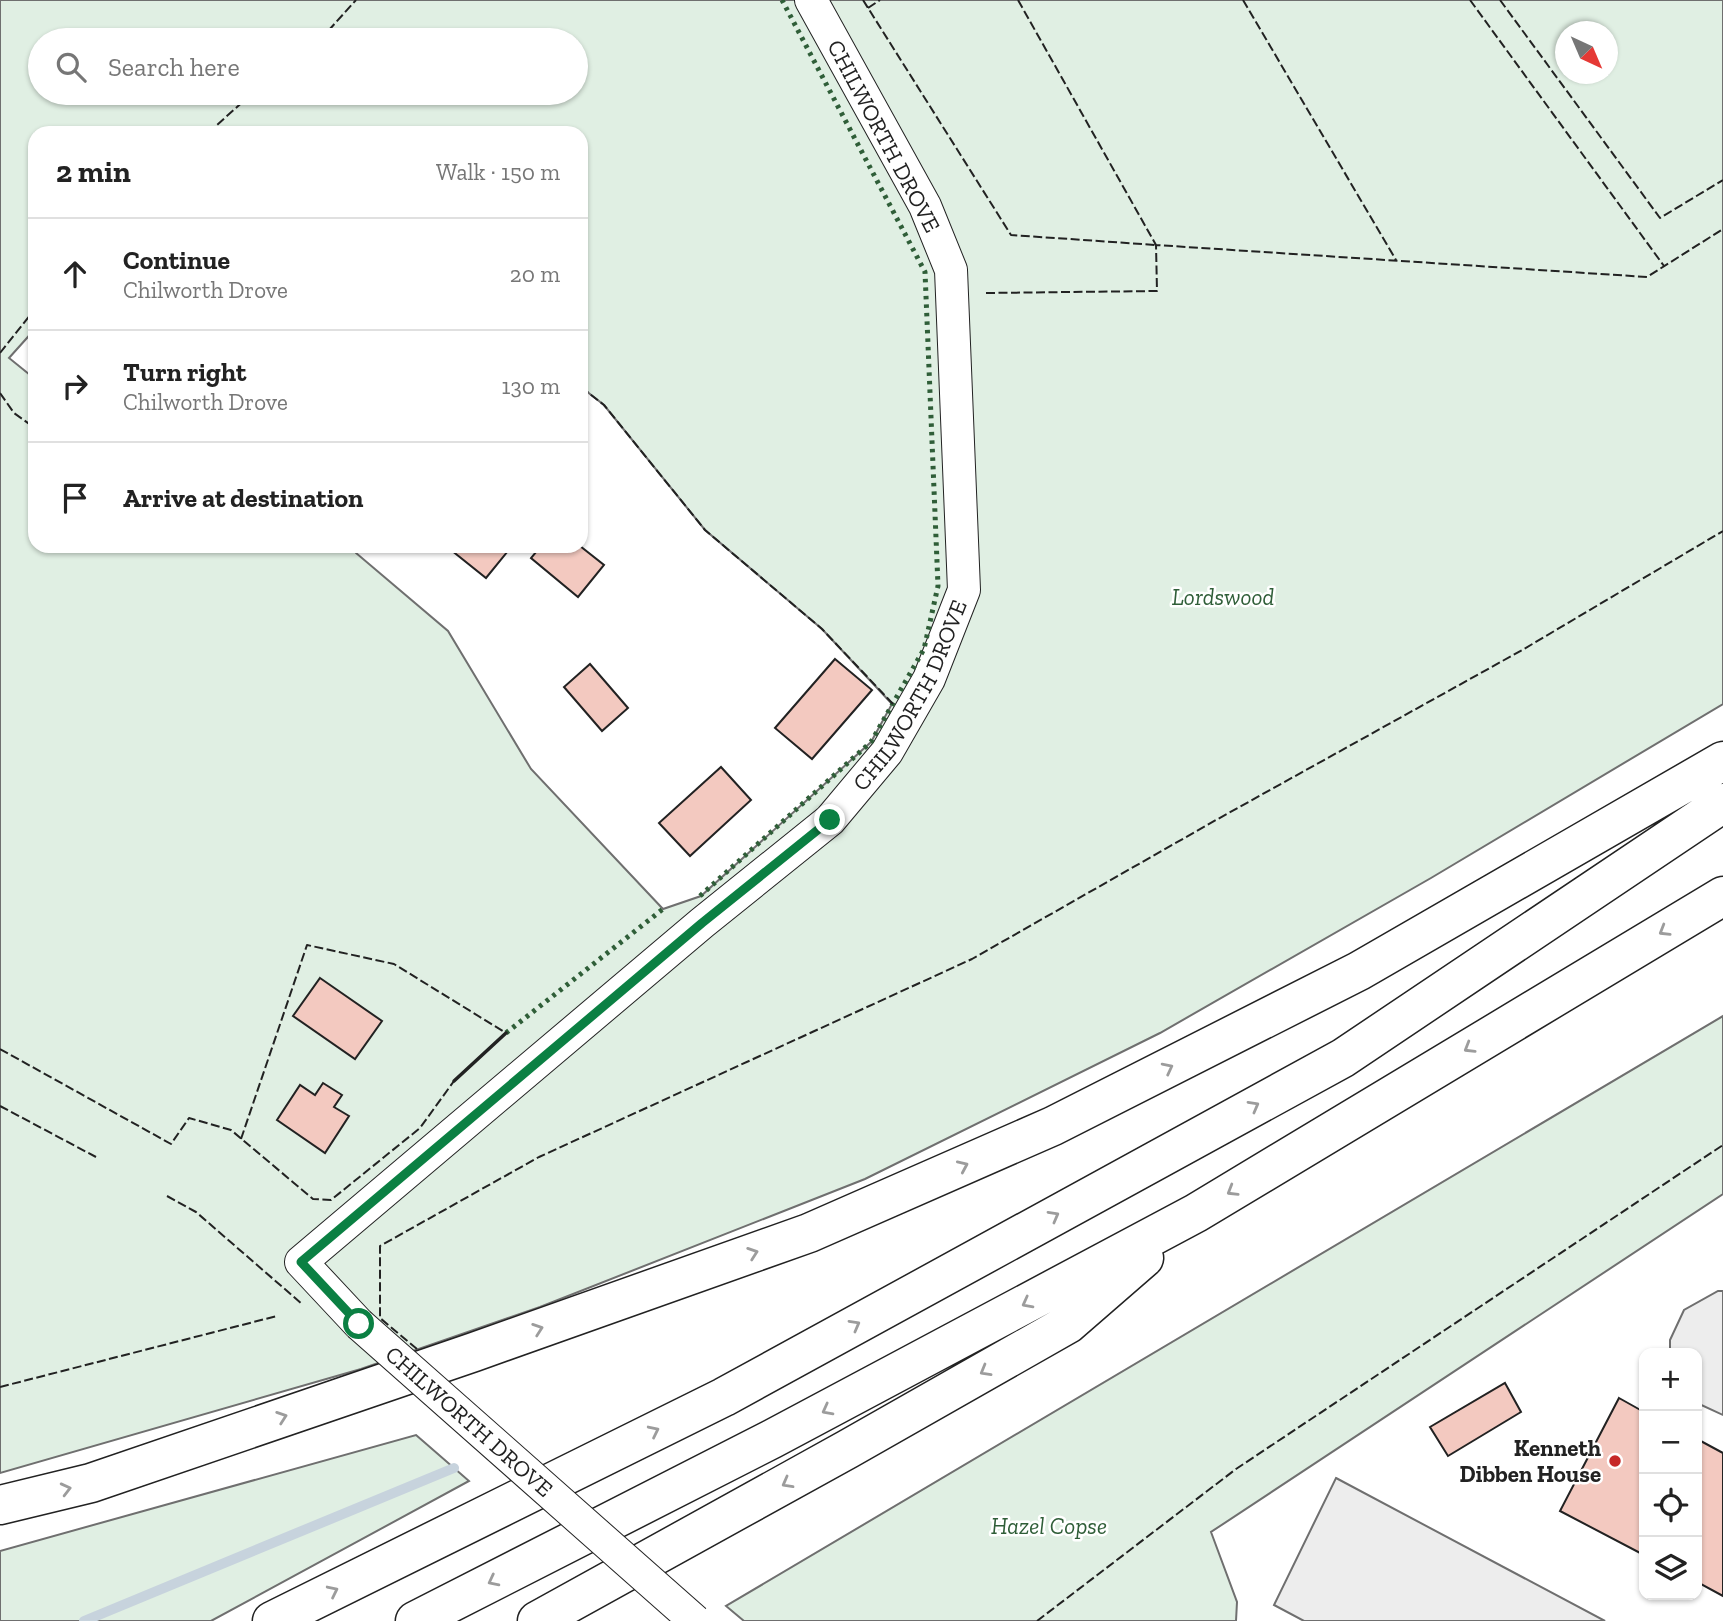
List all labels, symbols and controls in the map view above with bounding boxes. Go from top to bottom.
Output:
north arrow [1555,21,1618,84]
search box [28,28,588,105]
street label: CHILWORTH DROVE [821,35,947,237]
icon: search [52,48,90,86]
text: Search here [108,51,240,83]
text: 2 min [56,154,131,190]
text: Walk · 150 m [436,158,560,186]
text: Continue [123,244,230,276]
icon: ahead [56,255,94,293]
text: 20 m [510,260,560,288]
text: Chilworth Drove [123,276,288,304]
text: Turn right [123,356,246,388]
icon: right [56,367,94,405]
text: 130 m [502,372,560,400]
text: Chilworth Drove [123,388,288,416]
icon: arrive [56,479,94,517]
text: Arrive at destination [123,482,363,514]
park label: Lordswood [1172,583,1275,611]
street label: CHILWORTH DROVE [847,596,973,796]
route end [814,804,845,835]
one-way arrow [1659,923,1672,936]
one-way arrow [1464,1039,1477,1052]
one-way arrow [1161,1063,1173,1076]
one-way arrow [1247,1101,1259,1115]
one-way arrow [956,1160,968,1174]
one-way arrow [1227,1182,1240,1195]
one-way arrow [1047,1211,1059,1224]
one-way arrow [746,1247,758,1261]
one-way arrow [1022,1295,1034,1308]
route start [343,1308,374,1339]
one-way arrow [847,1320,860,1333]
one-way arrow [532,1323,544,1337]
street label: CHILWORTH DROVE [380,1340,559,1503]
map controls [1639,1348,1702,1600]
button: + [1639,1348,1702,1411]
one-way arrow [980,1363,992,1376]
one-way arrow [821,1402,834,1416]
one-way arrow [276,1411,288,1425]
button: − [1639,1411,1702,1474]
one-way arrow [647,1426,659,1440]
place label: Kenneth Dibben House [1459,1434,1602,1488]
marker: Kenneth Dibben House [1607,1453,1623,1469]
button: locate [1639,1474,1702,1537]
one-way arrow [782,1475,794,1488]
one-way arrow [60,1483,72,1497]
park label: Hazel Copse [991,1512,1107,1540]
button: layers [1639,1537,1702,1600]
one-way arrow [488,1573,501,1587]
one-way arrow [326,1585,338,1599]

